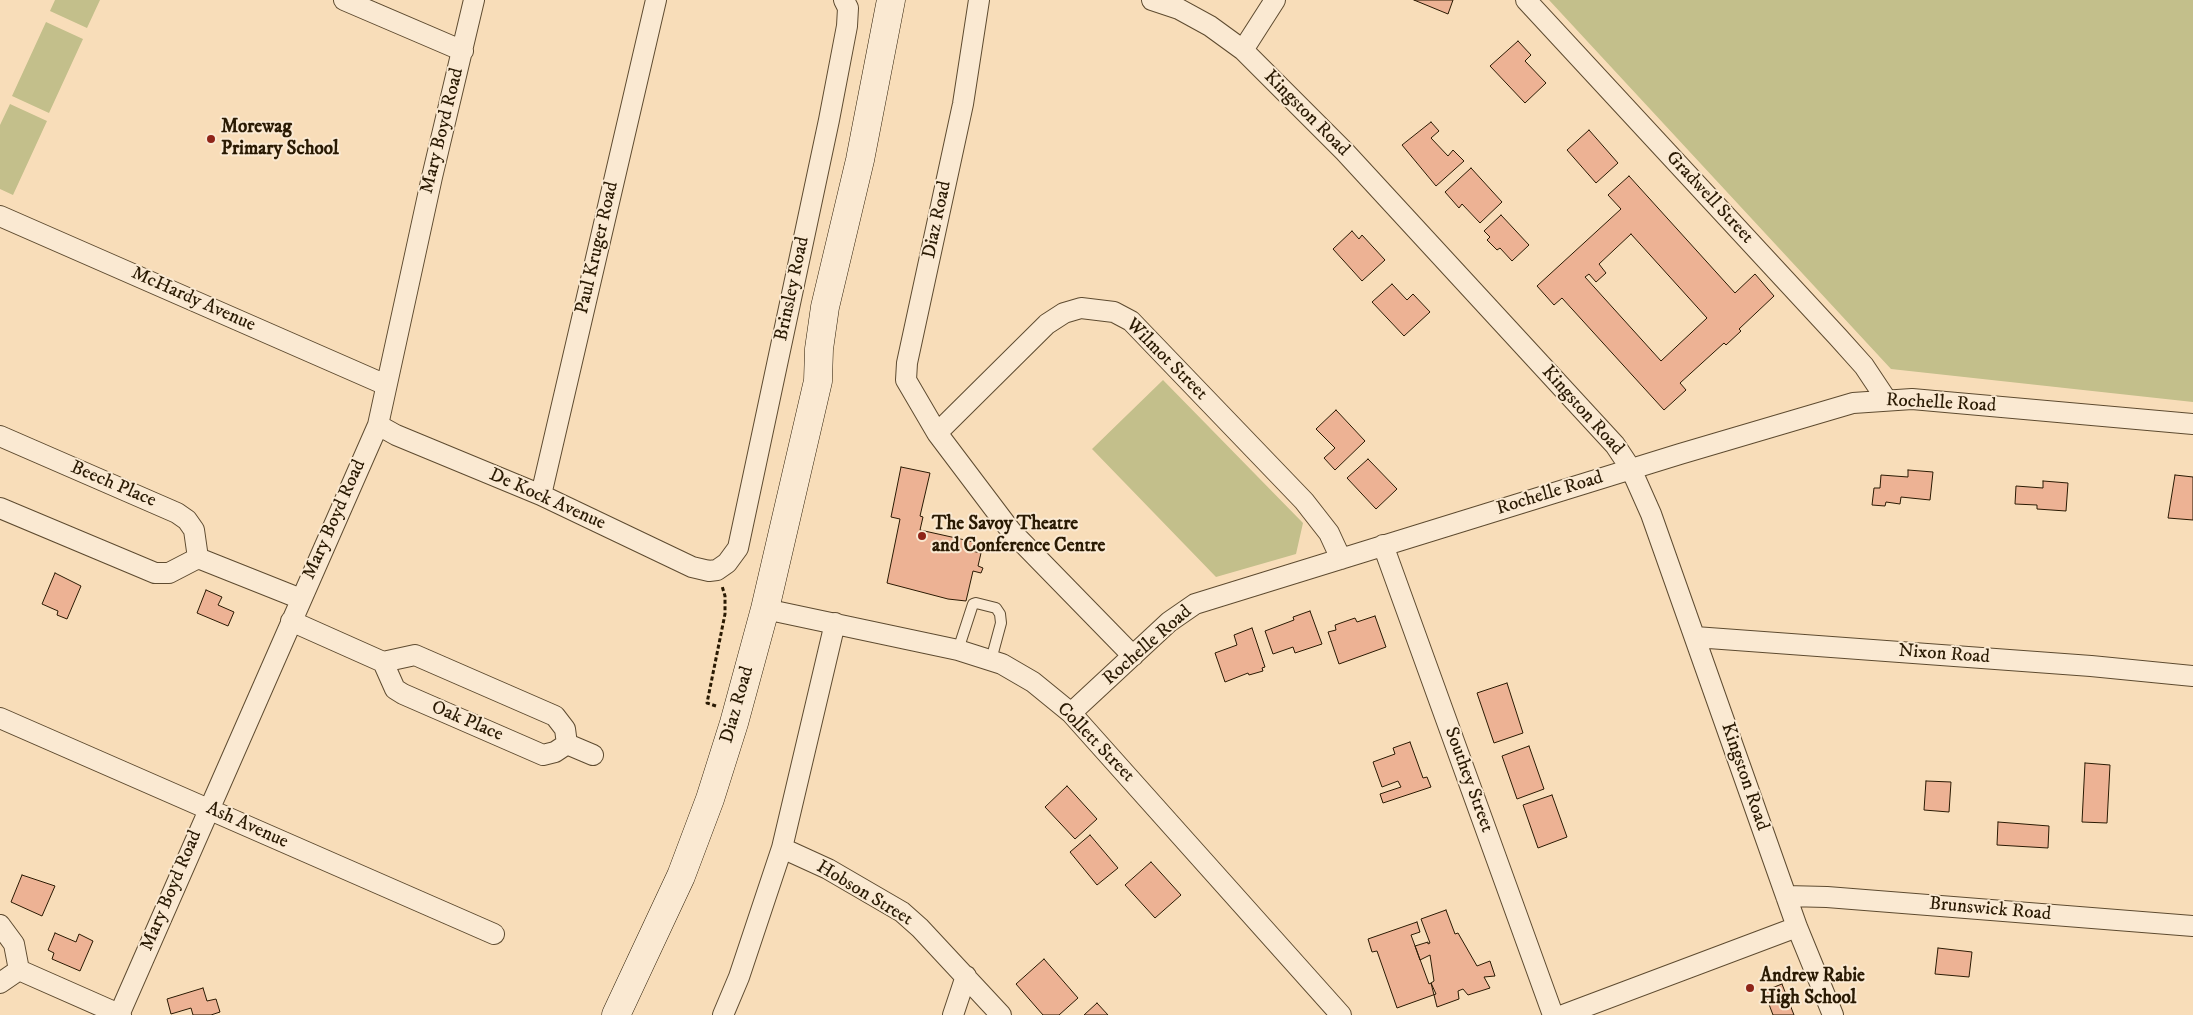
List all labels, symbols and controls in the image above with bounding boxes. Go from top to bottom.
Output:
street label: Mary Boyd Road [416,66,470,196]
street label: Kingston Road [1258,66,1354,162]
place label: Morewag Primary School [221,117,339,161]
marker: Morewag Primary School [205,133,217,145]
street label: Gradwell Street [1660,147,1758,249]
street label: Diaz Road [919,179,957,261]
street label: Paul Kruger Road [572,180,624,316]
street label: Brinsley Road [771,235,815,343]
street label: McHardy Avenue [127,262,259,338]
street label: Wilmot Street [1120,314,1212,406]
street label: Kingston Road [1536,362,1628,460]
street label: Rochelle Road [1885,390,1997,418]
street label: Beech Place [67,457,159,513]
street label: Mary Boyd Road [298,457,372,583]
street label: De Kock Avenue [485,464,609,536]
street label: Rochelle Road [1494,467,1606,521]
place label: The Savoy Theatre and Conference Centre [932,514,1105,558]
marker: The Savoy Theatre and Conference Centre [916,530,928,542]
street label: Rochelle Road [1099,601,1197,691]
street label: Nixon Road [1897,640,1991,670]
street label: Diaz Road [716,664,760,746]
street label: Oak Place [428,697,506,747]
street label: Collett Street [1051,698,1139,788]
street label: Kingston Road [1715,720,1773,834]
street label: Southey Street [1438,724,1498,836]
street label: Ash Avenue [203,798,291,854]
street label: Mary Boyd Road [136,827,208,955]
street label: Hobson Street [812,856,916,932]
street label: Brunswick Road [1928,893,2052,927]
place label: Andrew Rabie High School [1760,966,1865,1010]
marker: Andrew Rabie High School [1744,982,1756,994]

